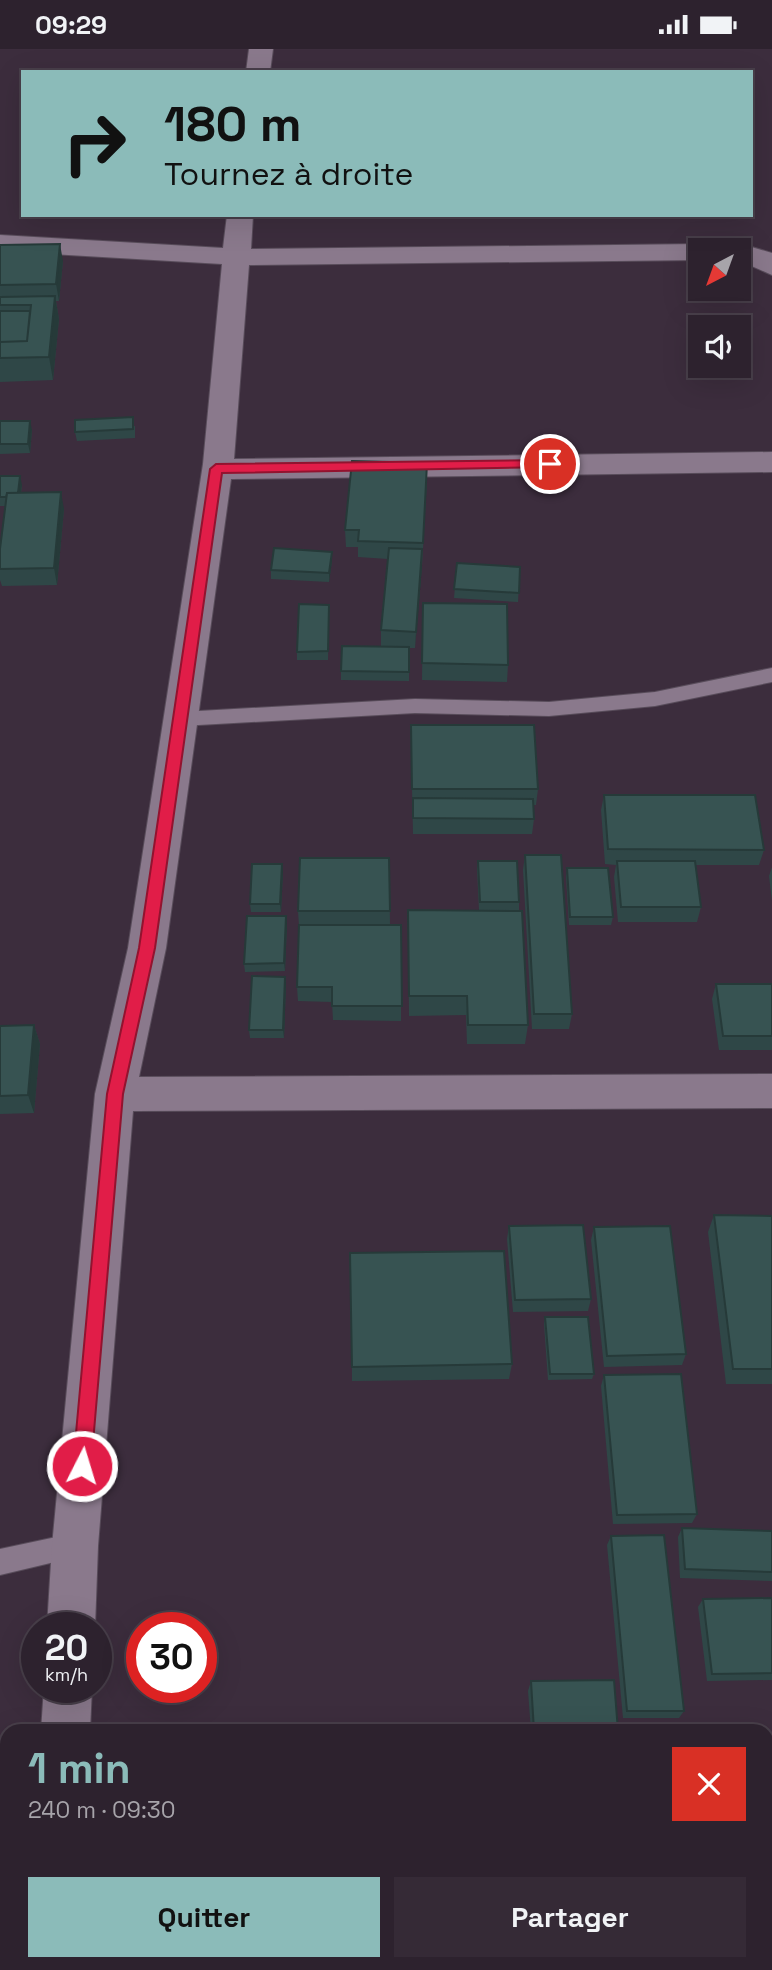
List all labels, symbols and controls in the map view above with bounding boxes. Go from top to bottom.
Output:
text: 09:29 [35,8,107,42]
text: 180 m [164,93,302,155]
icon: right [49,98,140,189]
text: Tournez à droite [164,154,413,194]
north arrow [688,238,751,301]
map controls [688,238,751,378]
button: sound [688,315,751,378]
pin [520,434,580,494]
icon: arrive [531,445,569,483]
position arrow [45,1429,119,1503]
speed limit sign: 30 [126,1612,217,1703]
text: 20 [45,1626,88,1670]
text: km/h [45,1663,88,1686]
text: 1 min [28,1742,131,1795]
button: close [672,1747,746,1821]
text: 240 m · 09:30 [28,1795,175,1825]
button: Quitter [28,1877,380,1957]
button: Partager [394,1877,746,1957]

